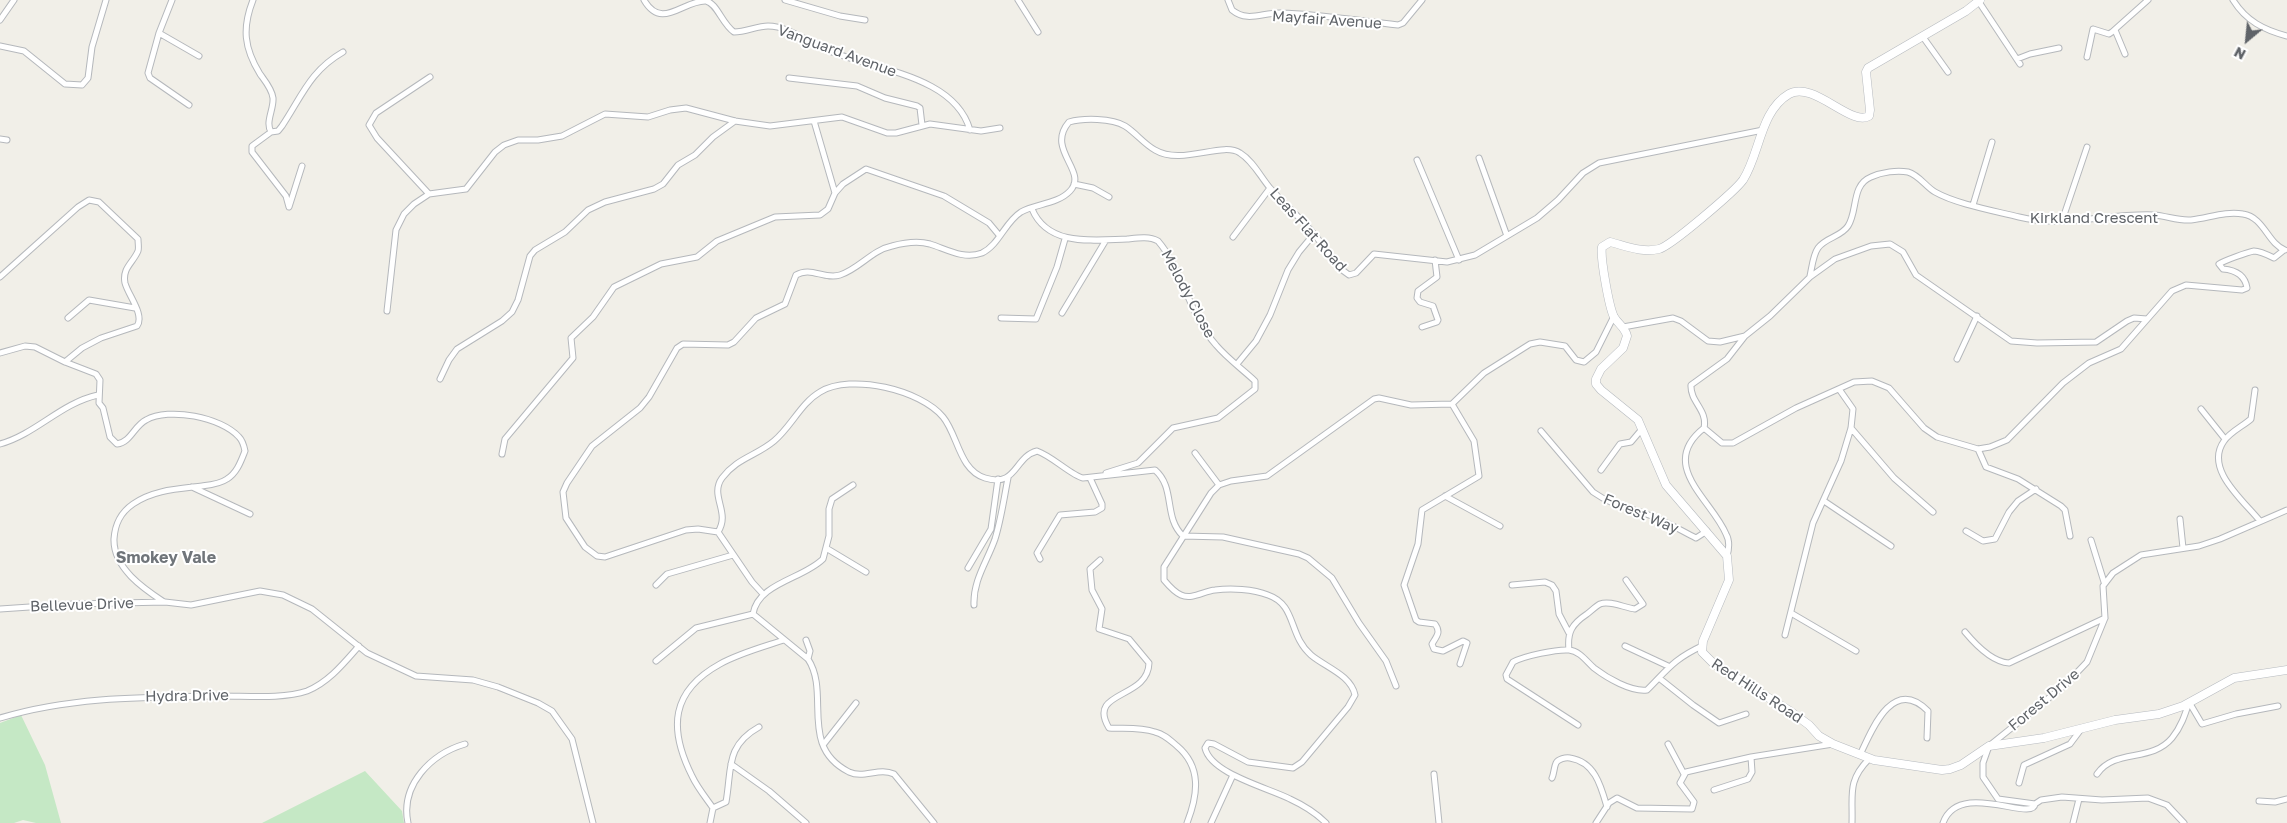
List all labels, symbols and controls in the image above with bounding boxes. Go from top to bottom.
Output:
street label: Mayfair Avenue [1272,7,1382,33]
north arrow [2222,15,2272,65]
street label: Vanguard Avenue [775,21,899,81]
text: N [2231,44,2248,64]
street label: Leas Flat Road [1266,185,1350,275]
street label: Kirkland Crescent [2030,209,2158,227]
street label: Melody Close [1157,247,1219,341]
street label: Forest Way [1601,490,1681,538]
district label: Smokey Vale [116,548,216,568]
street label: Bellevue Drive [30,594,134,616]
street label: Red Hills Road [1708,655,1806,727]
street label: Forest Drive [2005,665,2083,735]
street label: Hydra Drive [145,686,229,706]

